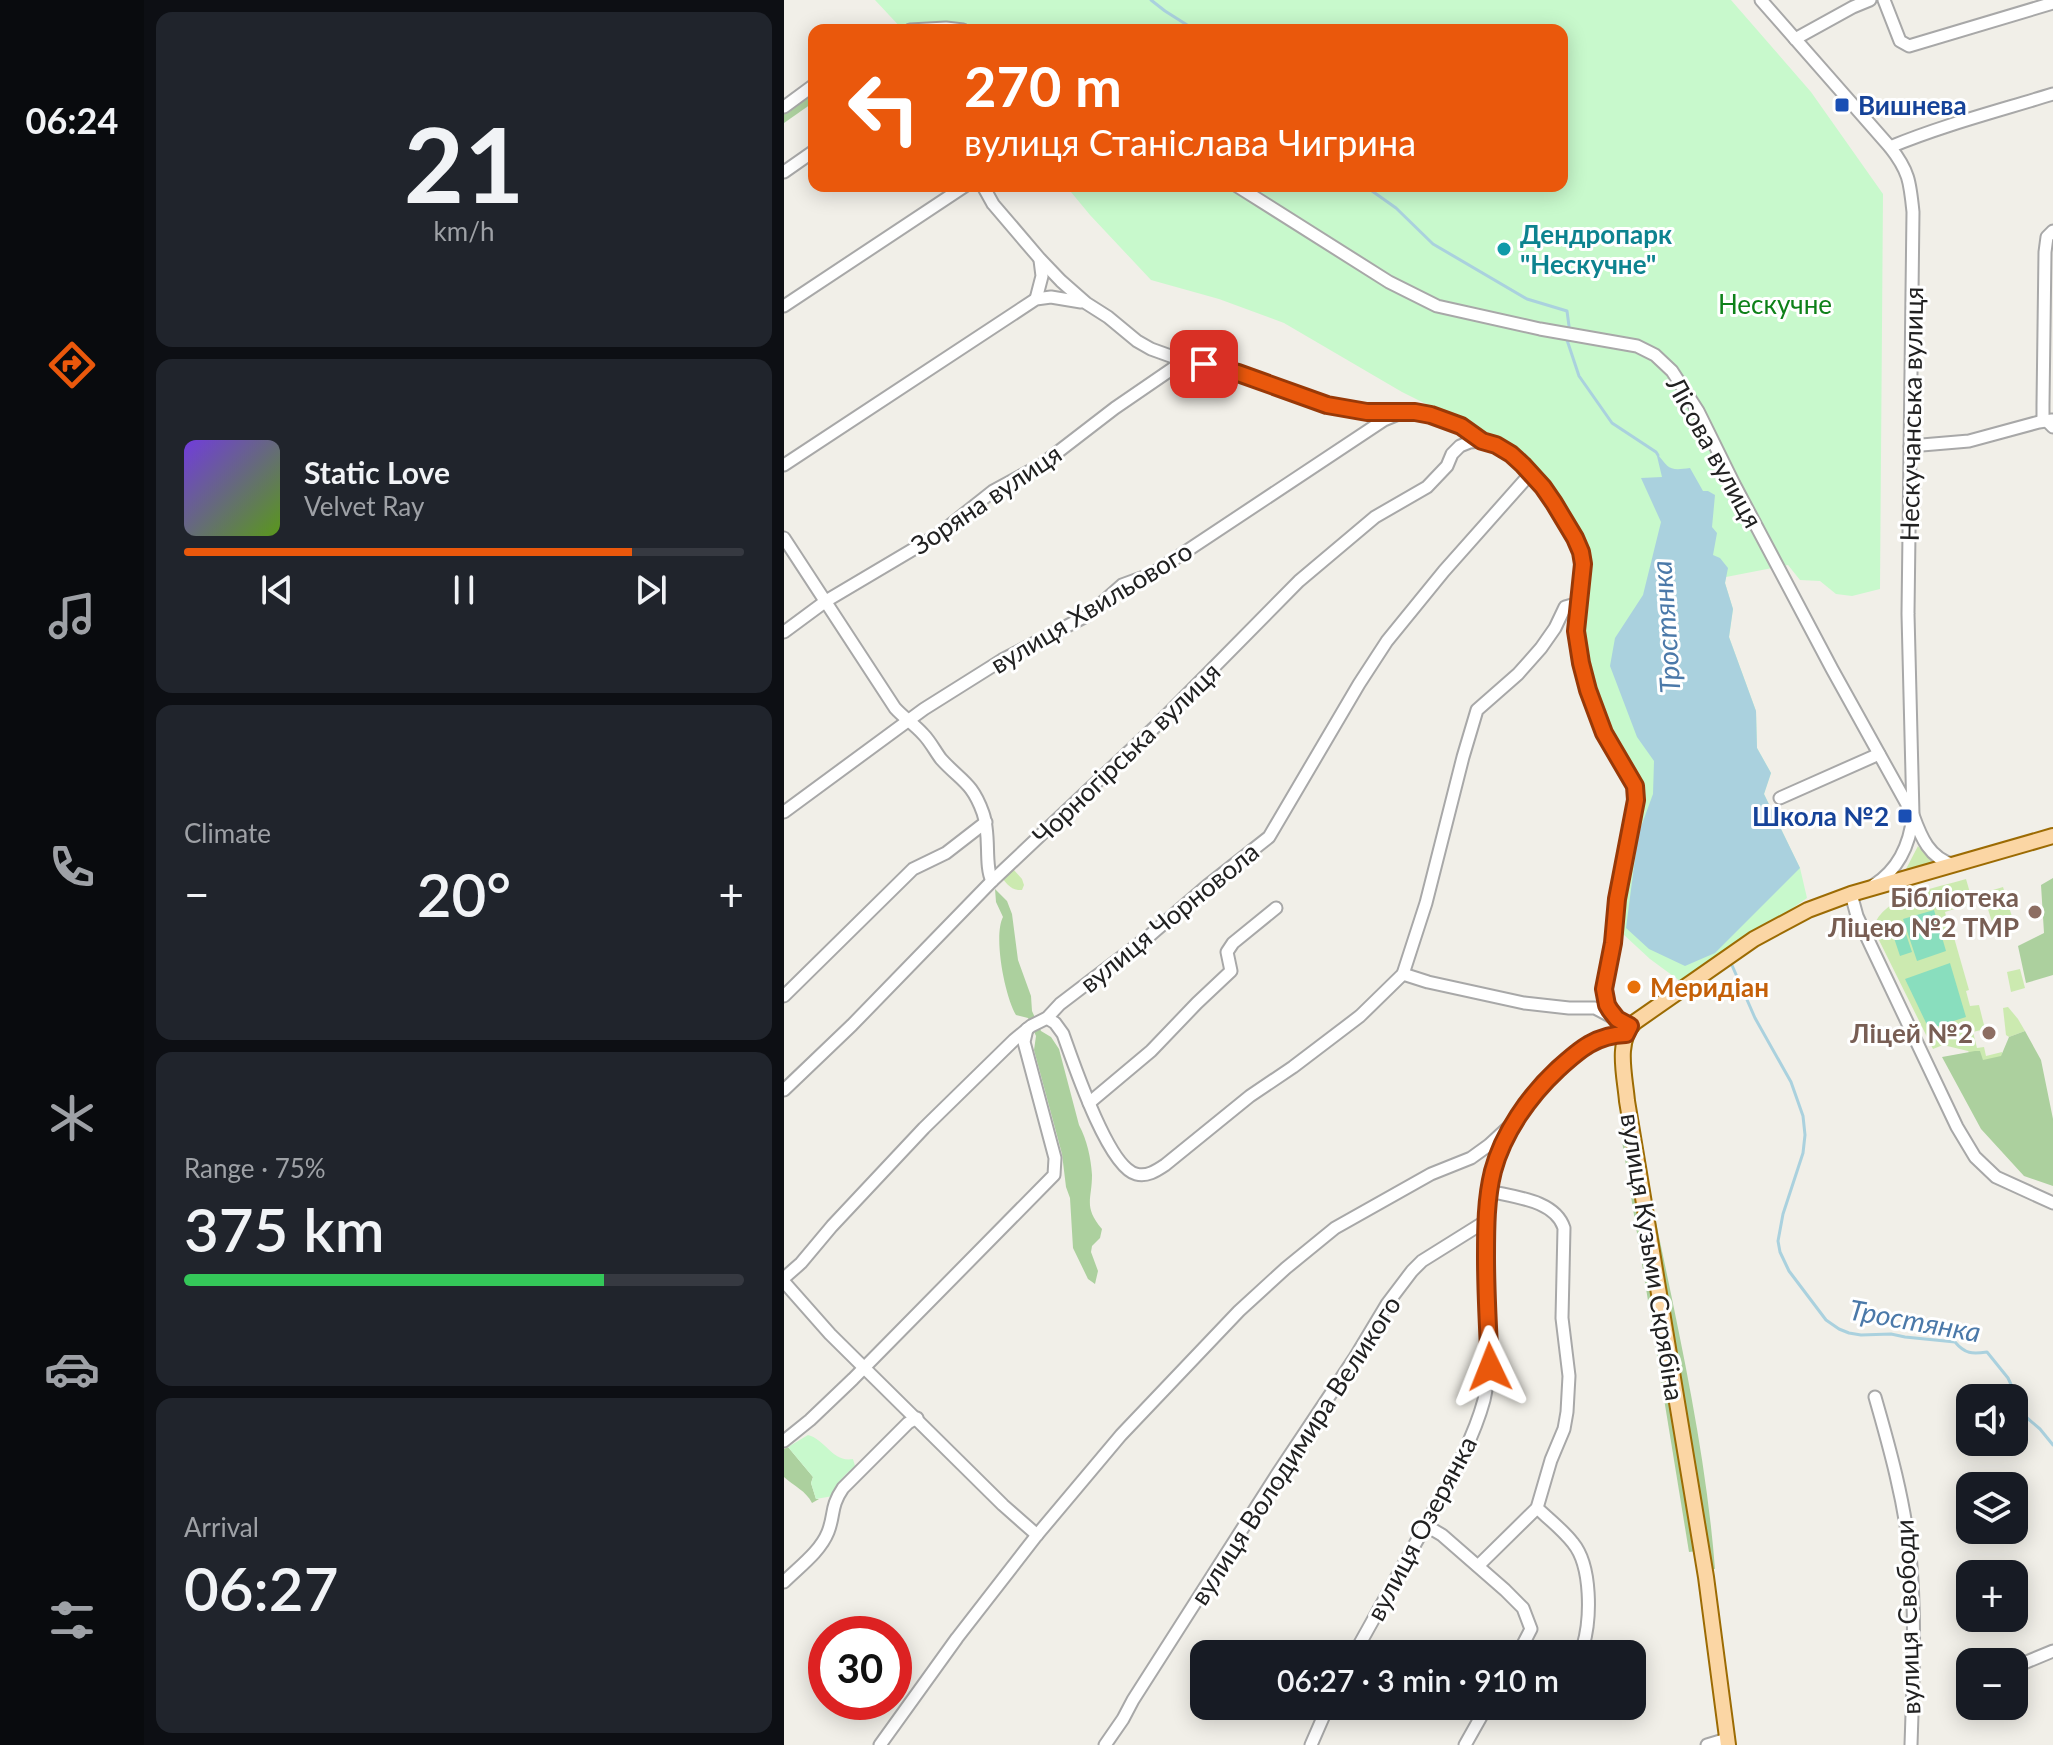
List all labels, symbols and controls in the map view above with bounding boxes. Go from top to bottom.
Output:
text: 270 m [964,52,1122,119]
icon: left [832,56,936,160]
place label: Вишнева [1858,89,1967,121]
marker: Вишнева [1833,96,1851,114]
text: 06:24 [26,98,118,142]
text: 21 [404,100,524,225]
text: вулиця Станіслава Чигрина [964,120,1416,164]
text: km/h [434,215,494,247]
place label: Дендропарк "Нескучне" [1520,218,1672,280]
marker: Дендропарк "Нескучне" [1495,240,1513,258]
street label: Нескучанська вулиця [1893,286,1929,542]
park label: Нескучне [1718,288,1832,320]
pin [1170,330,1238,398]
icon: directions [44,337,100,393]
icon: arrive [1182,342,1226,386]
street label: Лісова вулиця [1660,370,1770,533]
street label: Зоряна вулиця [905,437,1067,561]
text: Static Love [304,454,450,490]
text: Velvet Ray [304,490,424,522]
street label: вулиця Хвильового [984,534,1198,680]
water label: Тростянка [1643,560,1687,694]
icon: previous [255,568,299,612]
icon: pause [442,568,486,612]
icon: next [629,568,673,612]
icon: music [44,588,100,644]
street label: Чорногірська вулиця [1026,655,1226,851]
place label: Школа №2 [1752,800,1889,832]
marker: Школа №2 [1896,807,1914,825]
text: Climate [184,817,271,849]
street label: вулиця Чорновола [1073,835,1265,999]
icon: phone [44,839,100,895]
text: 20° [417,858,511,930]
text: − [184,868,210,920]
text: + [718,868,744,920]
place label: Бібліотека Ліцею №2 ТМР [1827,881,2019,943]
marker: Бібліотека Ліцею №2 ТМР [2026,903,2044,921]
place label: Меридіан [1650,971,1769,1003]
marker: Меридіан [1625,978,1643,996]
place label: Ліцей №2 [1849,1017,1973,1049]
marker: Ліцей №2 [1980,1024,1998,1042]
icon: climate [44,1090,100,1146]
street label: вулиця Кузьми Скрябіна [1614,1111,1692,1403]
text: Range · 75% [184,1152,326,1184]
text: 375 km [184,1193,385,1265]
street label: вулиця Володимира Великого [1183,1289,1407,1611]
water label: Тростянка [1847,1292,1983,1348]
position arrow [1448,1325,1532,1409]
icon: car [44,1341,100,1397]
map controls [1956,1384,2028,1720]
button: sound [1956,1384,2028,1456]
street label: вулиця Озерянка [1359,1430,1483,1626]
button: layers [1956,1472,2028,1544]
text: Arrival [184,1511,259,1543]
street label: вулиця Свободи [1888,1519,1926,1715]
text: 06:27 [184,1552,338,1624]
button: + [1956,1560,2028,1632]
icon: filters [44,1592,100,1648]
speed limit sign: 30 [808,1616,912,1720]
button: − [1956,1648,2028,1720]
text: 06:27 · 3 min · 910 m [1277,1662,1559,1698]

